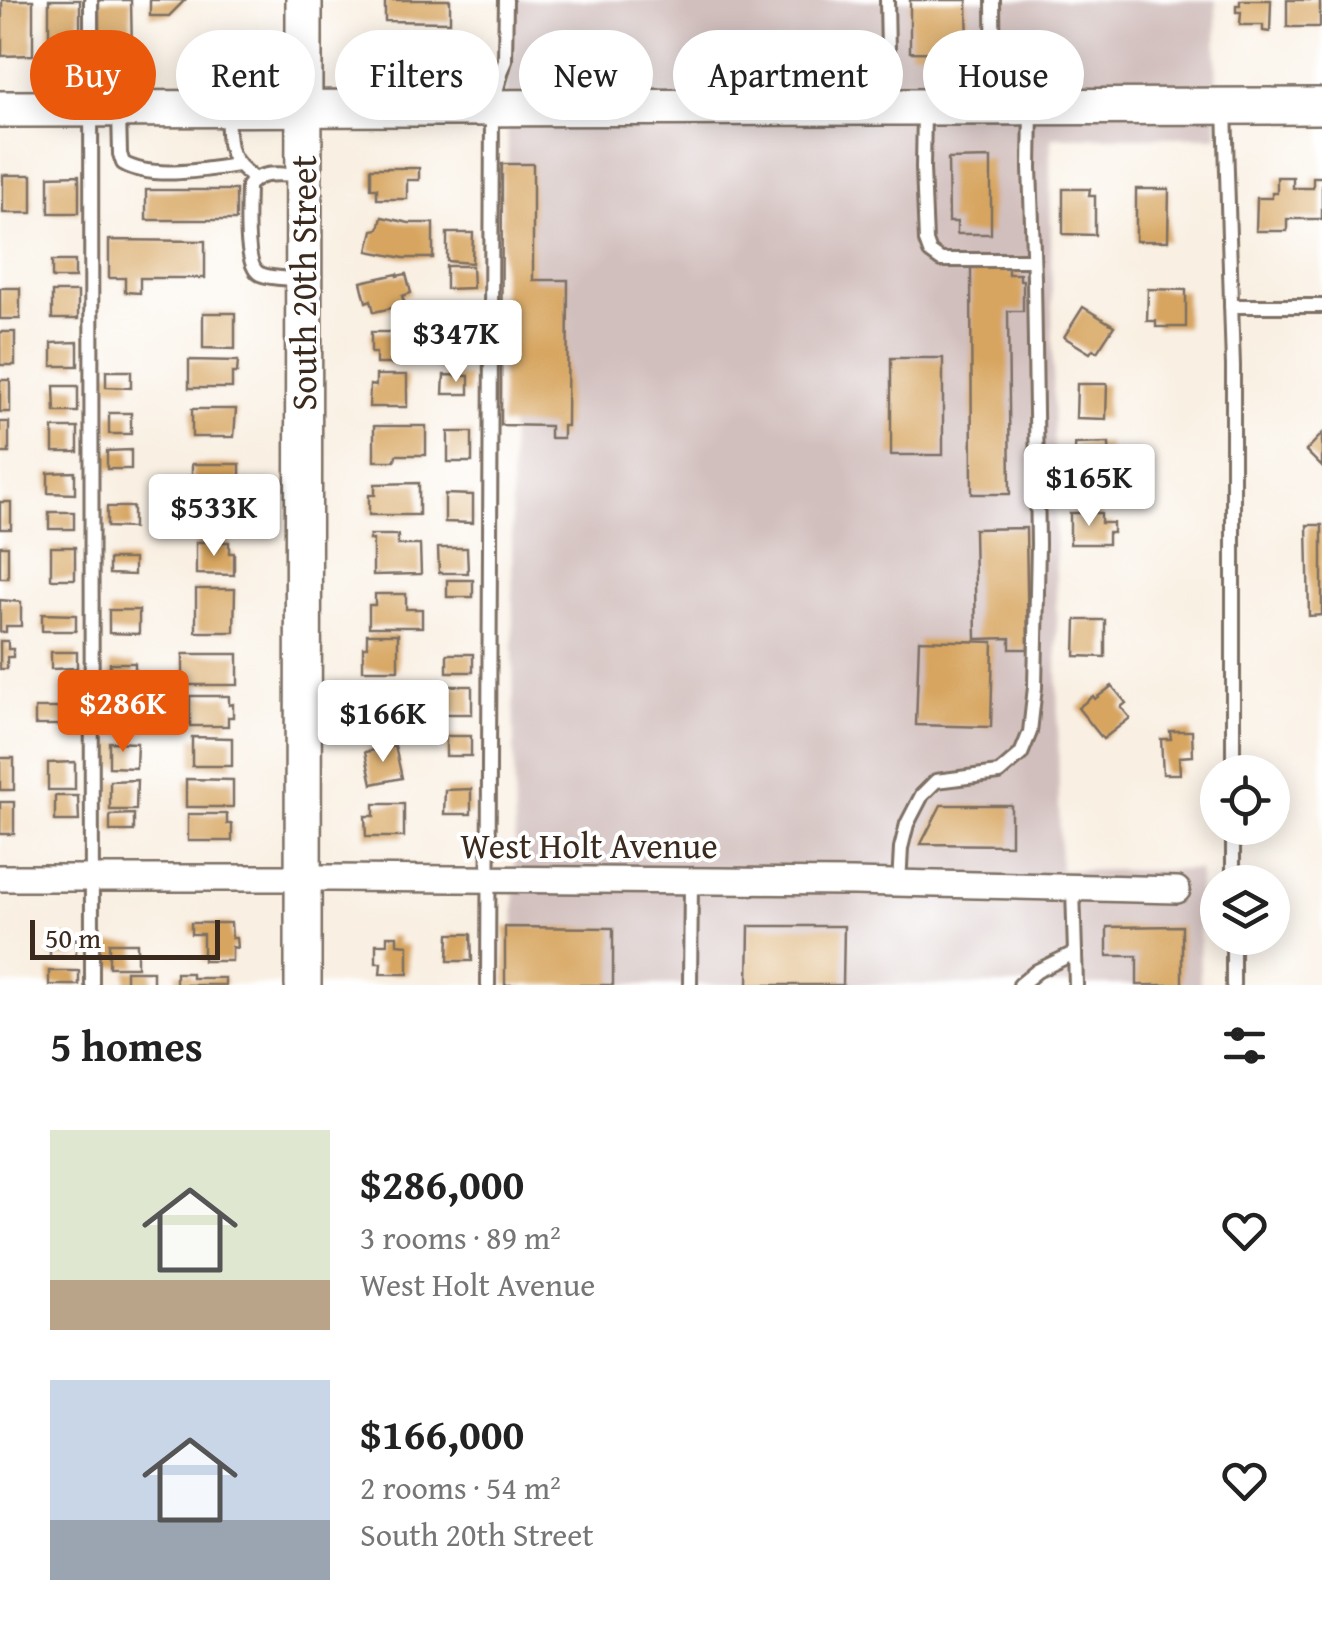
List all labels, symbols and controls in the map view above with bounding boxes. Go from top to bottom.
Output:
chip: Buy [30,30,156,120]
chip: Rent [176,30,315,120]
chip: Filters [335,30,499,120]
chip: New [519,30,653,120]
chip: Apartment [673,30,903,120]
chip: House [923,30,1084,120]
street label: South 20th Street [278,155,329,411]
pin: $347K [386,300,526,385]
text: $347K [413,309,499,356]
pin: $165K [1019,444,1159,529]
text: $165K [1046,453,1132,500]
pin: $533K [144,474,284,559]
text: $533K [171,483,257,530]
pin: $286K [53,670,193,755]
text: $286K [80,679,166,726]
pin: $166K [313,680,453,765]
text: $166K [340,689,426,736]
map controls [1200,755,1290,955]
button: locate [1200,755,1290,845]
street label: West Holt Avenue [460,820,718,871]
button: layers [1200,865,1290,955]
scale bar [30,915,220,960]
text: 50 m [45,917,101,958]
text: 5 homes [50,1015,203,1076]
icon: filters [1217,1018,1272,1073]
text: $286,000 [360,1153,524,1214]
icon: home [130,1170,250,1290]
icon: heart [1217,1203,1272,1258]
text: 3 rooms · 89 m² [360,1214,561,1261]
text: West Holt Avenue [360,1261,595,1308]
text: $166,000 [360,1403,524,1464]
icon: home [130,1420,250,1540]
icon: heart [1217,1453,1272,1508]
text: 2 rooms · 54 m² [360,1464,561,1511]
text: South 20th Street [360,1511,594,1558]

